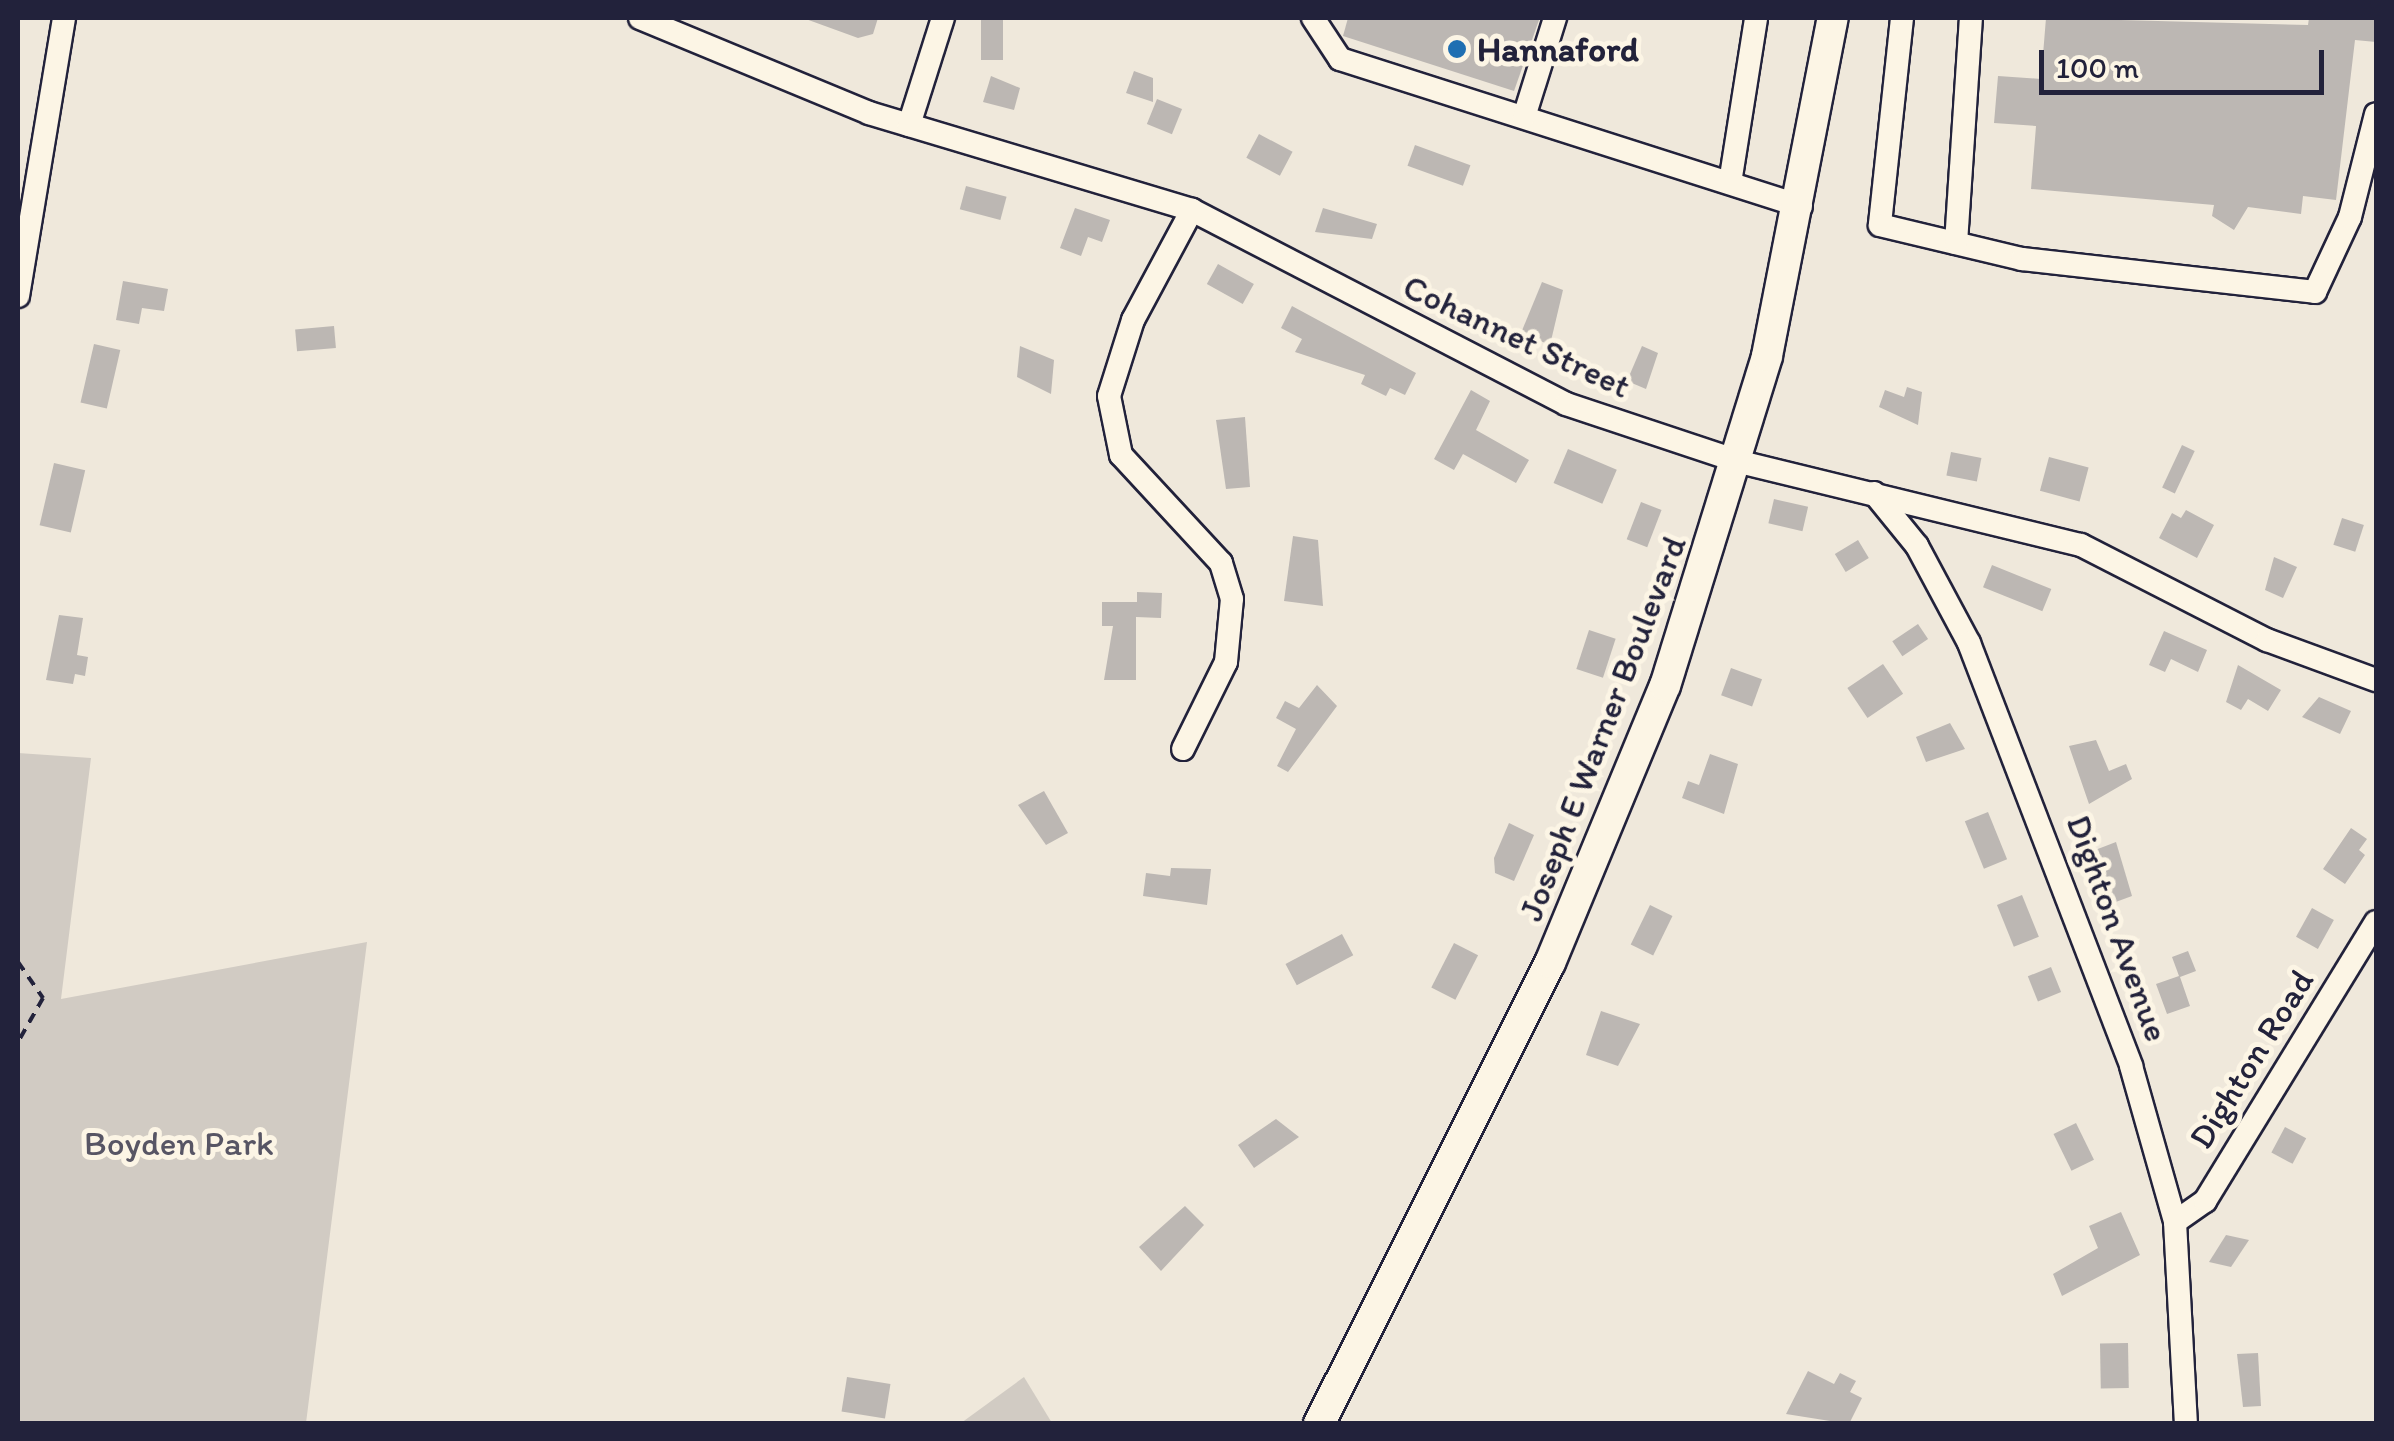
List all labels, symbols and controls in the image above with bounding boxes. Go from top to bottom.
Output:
place label: Hannaford [1477,28,1639,70]
scale bar [2044,30,2329,92]
marker: Hannaford [1446,38,1468,60]
text: 100 m [2056,49,2139,86]
street label: Cohannet Street [1397,265,1637,407]
street label: Joseph E Warner Boulevard [1509,529,1695,927]
street label: Dighton Avenue [2058,810,2178,1046]
street label: Dighton Road [2180,962,2322,1156]
park label: Boyden Park [85,1122,273,1164]

